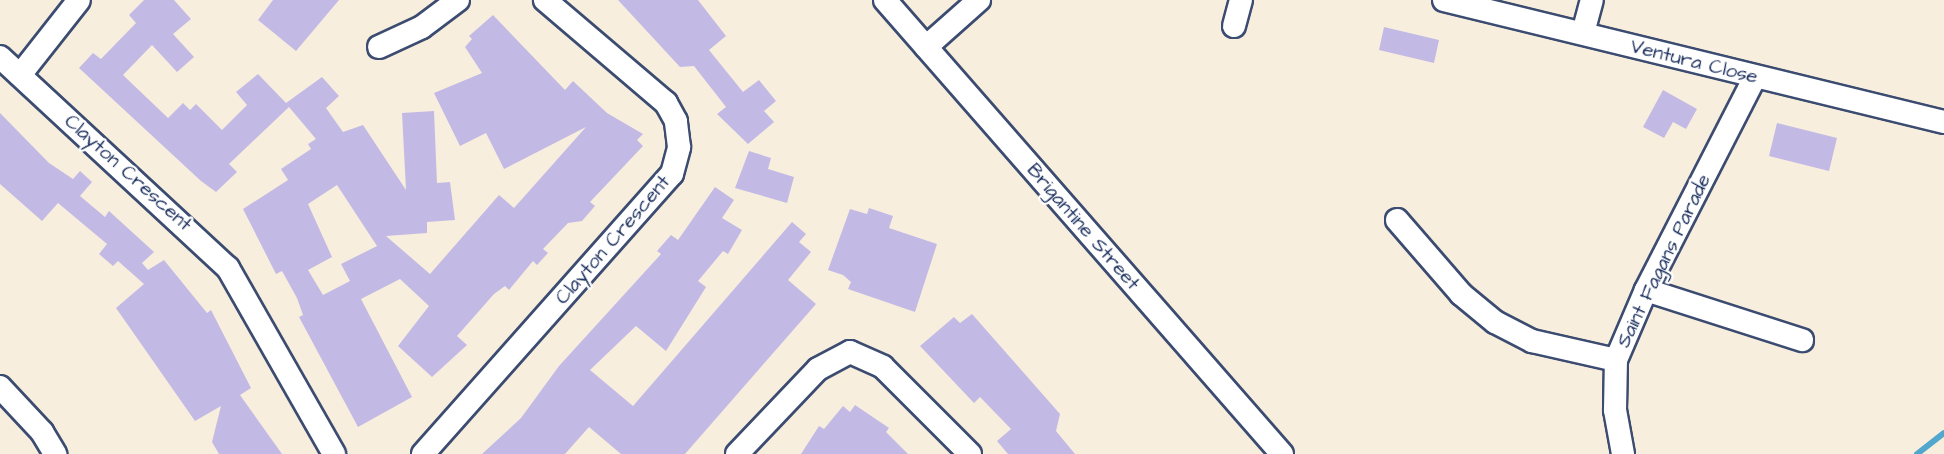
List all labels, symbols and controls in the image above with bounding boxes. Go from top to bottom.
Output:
street label: Ventura Close [1628,35,1760,89]
street label: Clayton Crescent [59,109,197,237]
street label: Brigantine Street [1021,159,1145,295]
street label: Clayton Crescent [550,170,676,310]
street label: Saint Fagans Parade [1612,170,1716,352]

